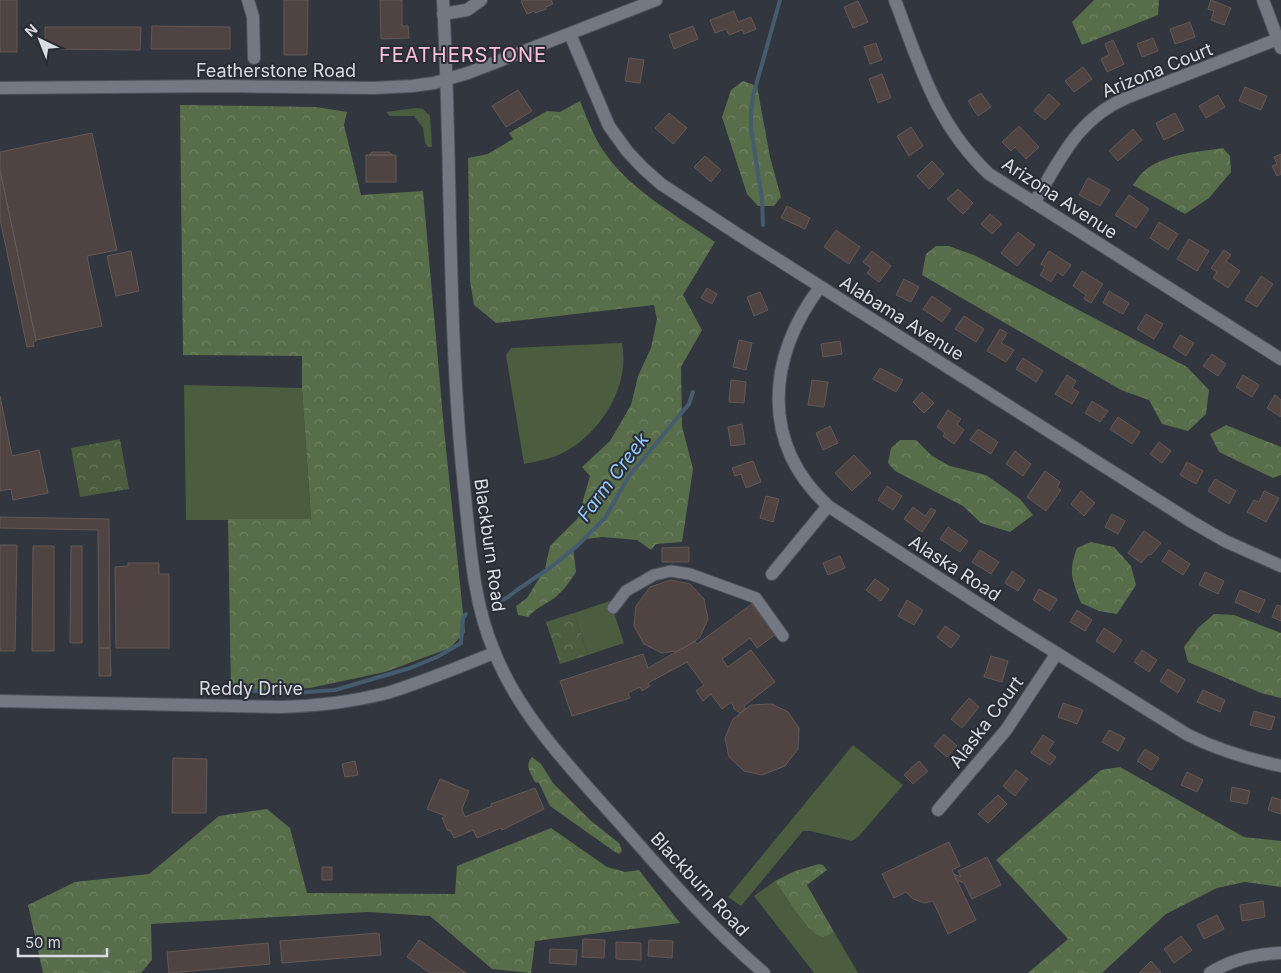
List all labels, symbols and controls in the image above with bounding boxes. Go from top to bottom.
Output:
north arrow [15,15,65,65]
text: N [21,20,40,40]
street label: Arizona Court [1099,38,1216,102]
district label: FEATHERSTONE [379,43,547,67]
street label: Featherstone Road [196,60,356,81]
street label: Arizona Avenue [998,153,1122,243]
street label: Alabama Avenue [836,271,968,365]
water label: Farm Creek [572,428,654,526]
street label: Blackburn Road [470,477,510,613]
street label: Alaska Road [905,531,1005,605]
street label: Alaska Court [945,672,1027,772]
street label: Reddy Drive [199,678,303,699]
street label: Blackburn Road [647,828,753,940]
scale bar [18,926,106,958]
text: 50 m [25,933,61,952]

